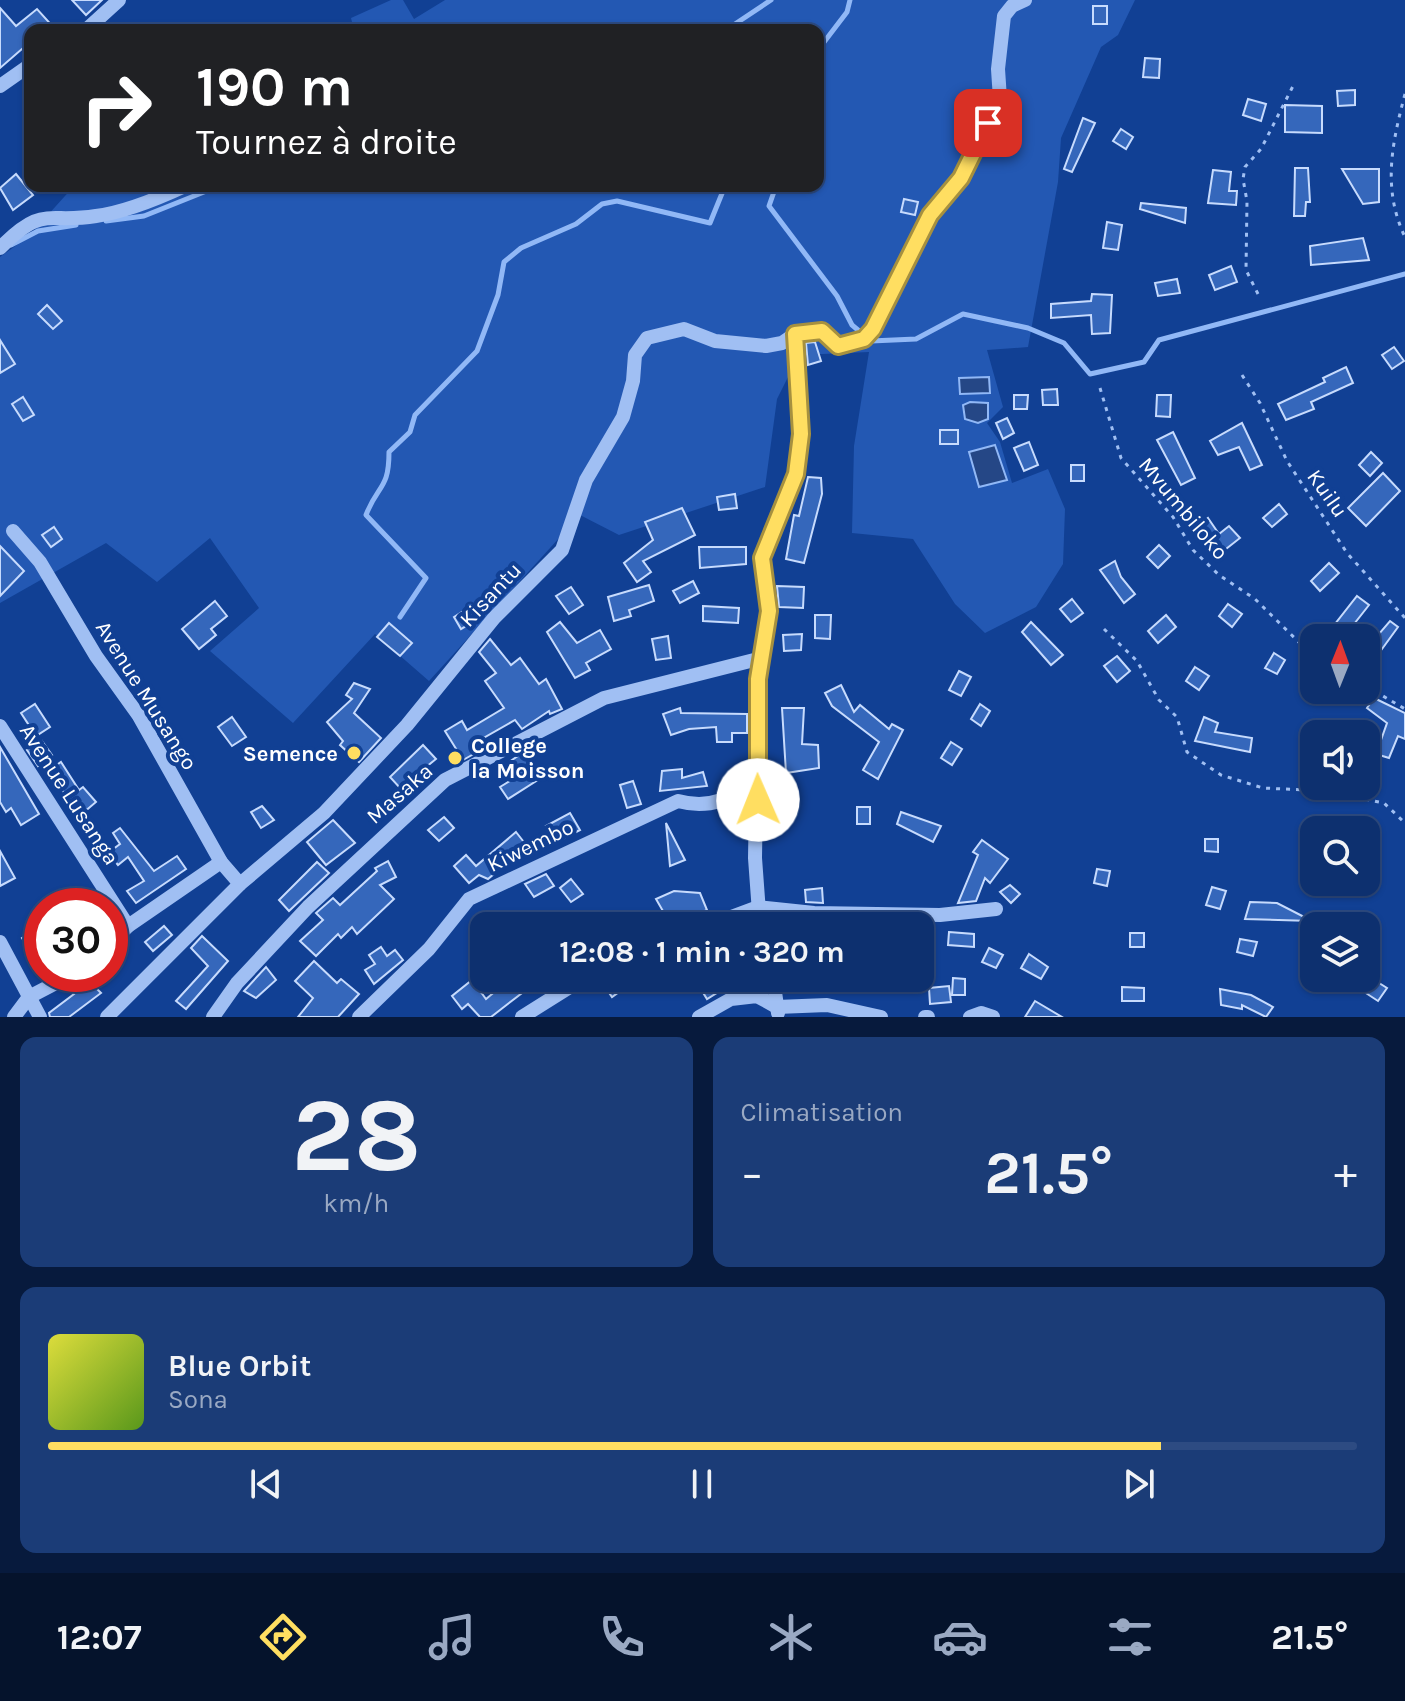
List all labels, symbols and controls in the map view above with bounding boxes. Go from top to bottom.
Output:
text: 190 m [196,54,353,119]
icon: right [64,56,168,160]
pin [954,89,1022,157]
icon: arrive [966,101,1010,145]
text: Tournez à droite [196,121,457,163]
street label: Mvumbiloko [1133,452,1234,565]
street label: Kuilu [1301,465,1353,523]
street label: Kisantu [454,557,527,632]
street label: Avenue Musango [90,616,202,775]
north arrow [1300,624,1380,704]
map controls [1300,624,1380,992]
street label: Avenue Lusanga [14,719,124,870]
button: sound [1300,720,1380,800]
place label: College la Moisson [471,733,584,784]
place label: Semence [243,741,338,767]
marker: Semence [345,744,363,762]
marker: College la Moisson [446,749,464,767]
street label: Masaka [361,758,438,829]
position arrow [716,758,800,842]
street label: Kiwembo [483,814,578,878]
button: search [1300,816,1380,896]
speed limit sign: 30 [24,888,128,992]
button: layers [1300,912,1380,992]
text: 12:08 · 1 min · 320 m [559,934,845,970]
text: 28 [291,1075,421,1196]
text: Climatisation [741,1097,903,1128]
text: 21.5° [984,1138,1113,1208]
text: − [741,1148,764,1199]
text: + [1334,1148,1357,1199]
text: km/h [323,1188,389,1219]
text: Blue Orbit [168,1348,311,1384]
text: Sona [168,1384,228,1415]
icon: previous [244,1462,288,1506]
icon: pause [680,1462,724,1506]
icon: next [1117,1462,1161,1506]
icon: directions [255,1609,311,1665]
icon: music [424,1609,480,1665]
icon: phone [594,1609,650,1665]
icon: climate [763,1609,819,1665]
icon: car [932,1609,988,1665]
icon: filters [1102,1609,1158,1665]
text: 12:07 [57,1616,142,1658]
text: 21.5° [1271,1616,1348,1658]

